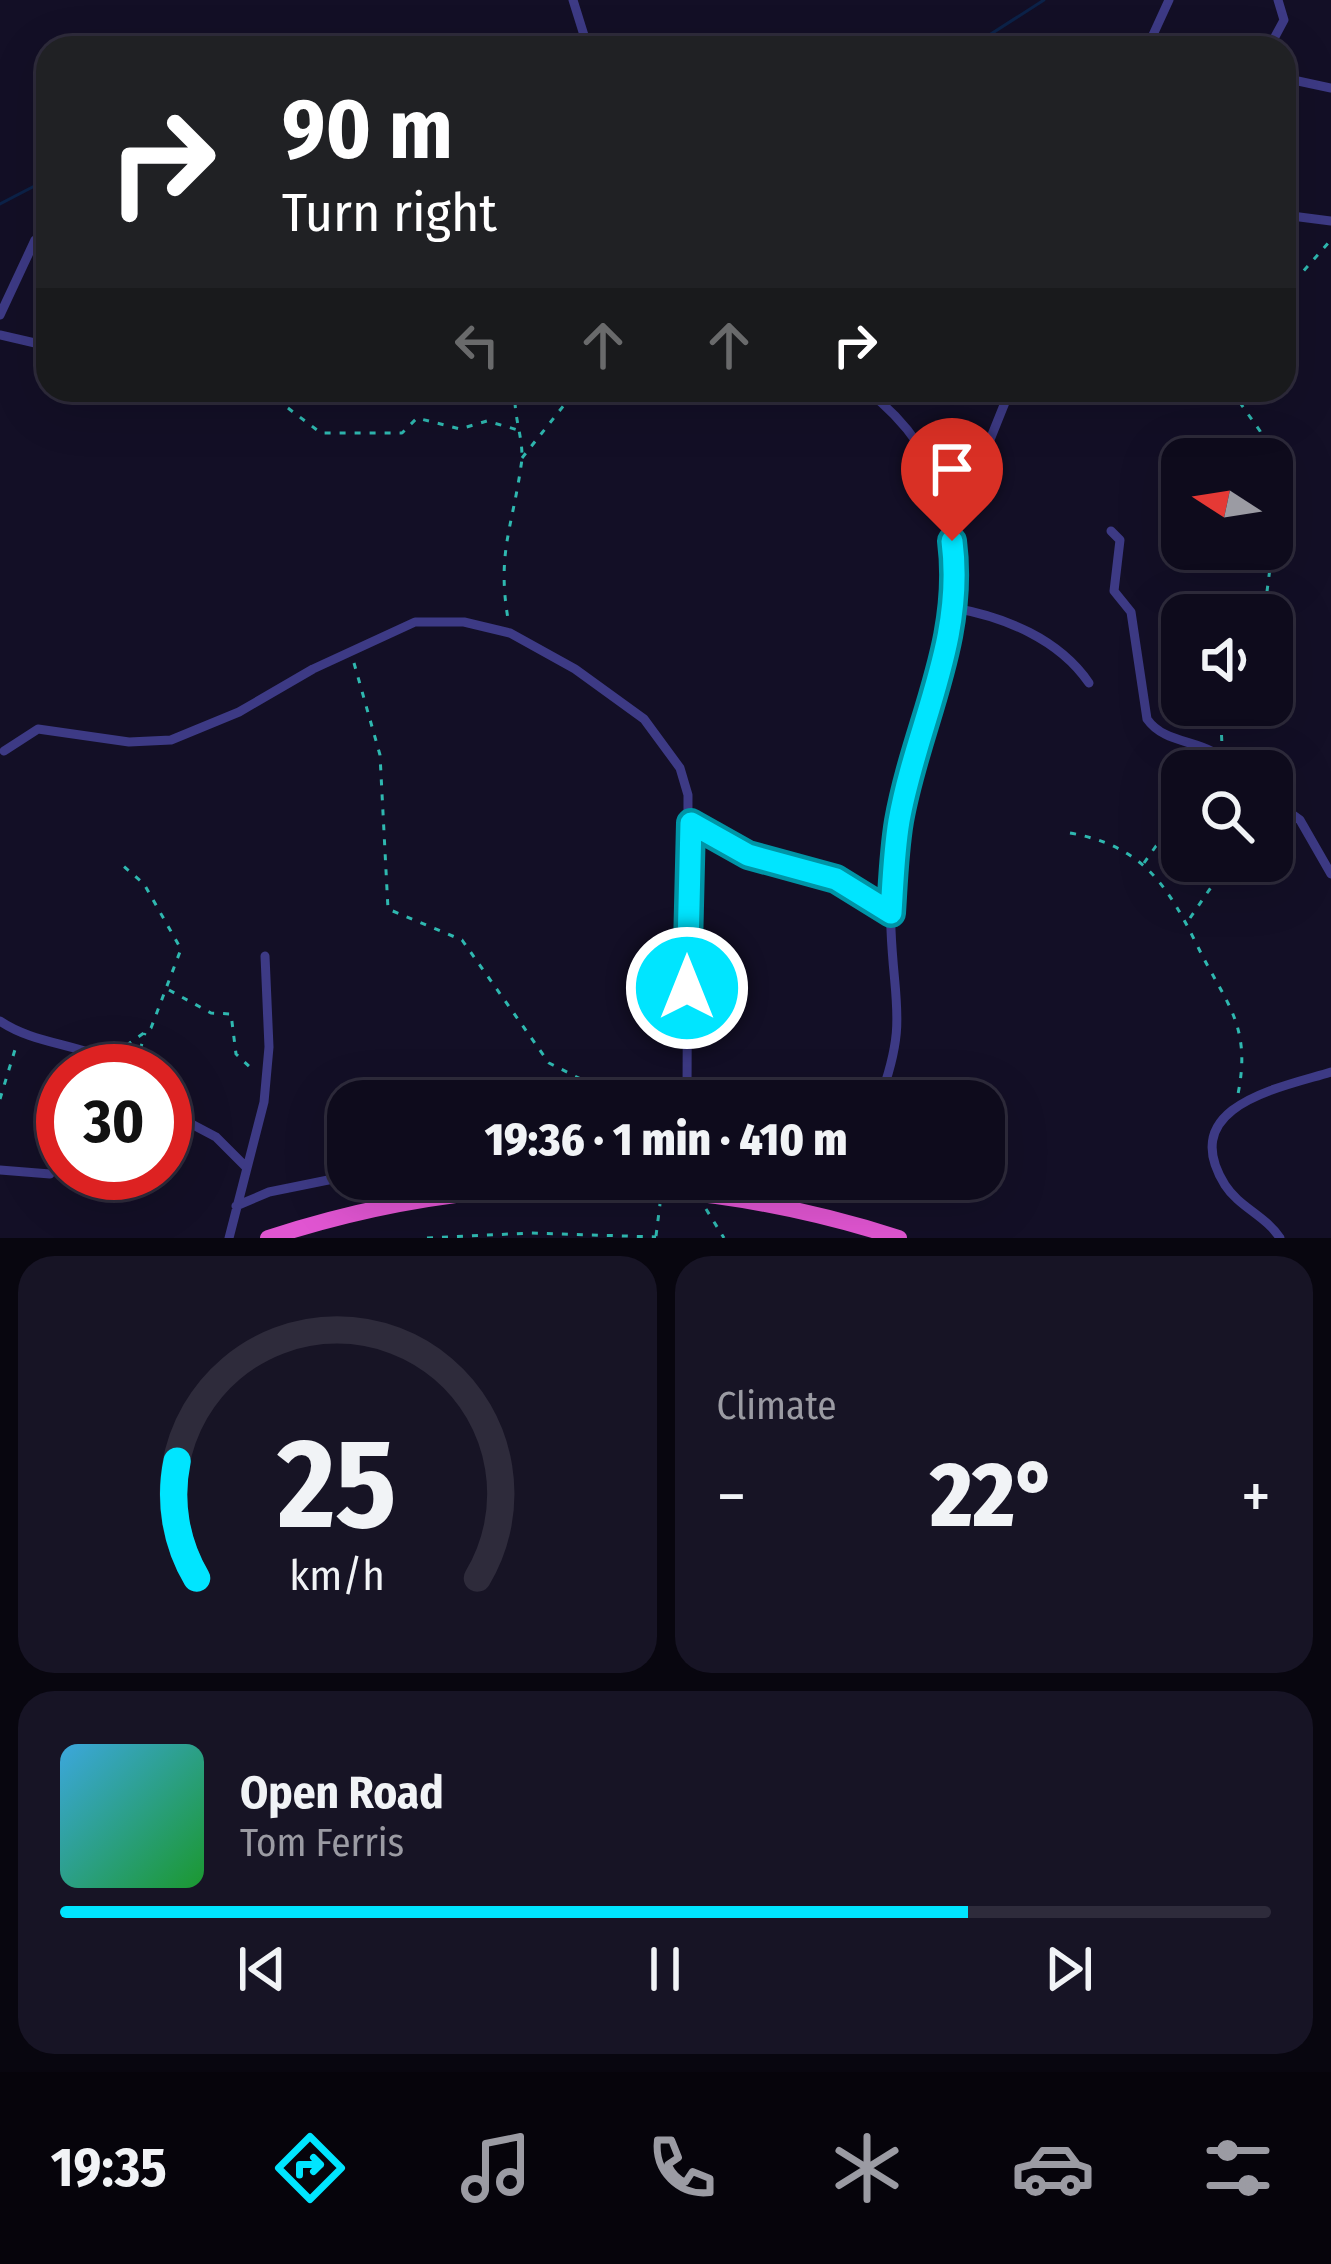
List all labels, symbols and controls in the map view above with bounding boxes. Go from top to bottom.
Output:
text: 90 m [282,79,453,180]
icon: right [84,84,240,240]
text: Turn right [282,181,497,245]
icon: left [444,312,510,378]
icon: ahead [570,312,636,378]
icon: ahead [696,312,762,378]
icon: right [822,312,888,378]
pin [901,418,1003,541]
icon: arrive [919,436,985,502]
north arrow [1161,438,1293,570]
map controls [1161,438,1293,882]
button: sound [1161,594,1293,726]
button: search [1161,750,1293,882]
position arrow [624,925,750,1051]
speed limit sign: 30 [36,1044,192,1200]
text: 19:36 · 1 min · 410 m [485,1113,847,1167]
text: Climate [717,1383,837,1429]
text: 25 [277,1410,397,1560]
text: 22° [930,1442,1057,1550]
text: − [717,1457,746,1536]
text: + [1241,1457,1271,1536]
text: km/h [289,1549,385,1600]
text: Open Road [240,1766,444,1820]
text: Tom Ferris [240,1820,404,1866]
icon: previous [229,1936,295,2002]
icon: pause [632,1936,698,2002]
icon: next [1036,1936,1102,2002]
icon: directions [268,2126,352,2210]
icon: music [454,2126,538,2210]
icon: phone [640,2126,724,2210]
icon: climate [825,2126,909,2210]
icon: car [1011,2126,1095,2210]
icon: filters [1196,2126,1280,2210]
text: 19:35 [51,2136,167,2200]

